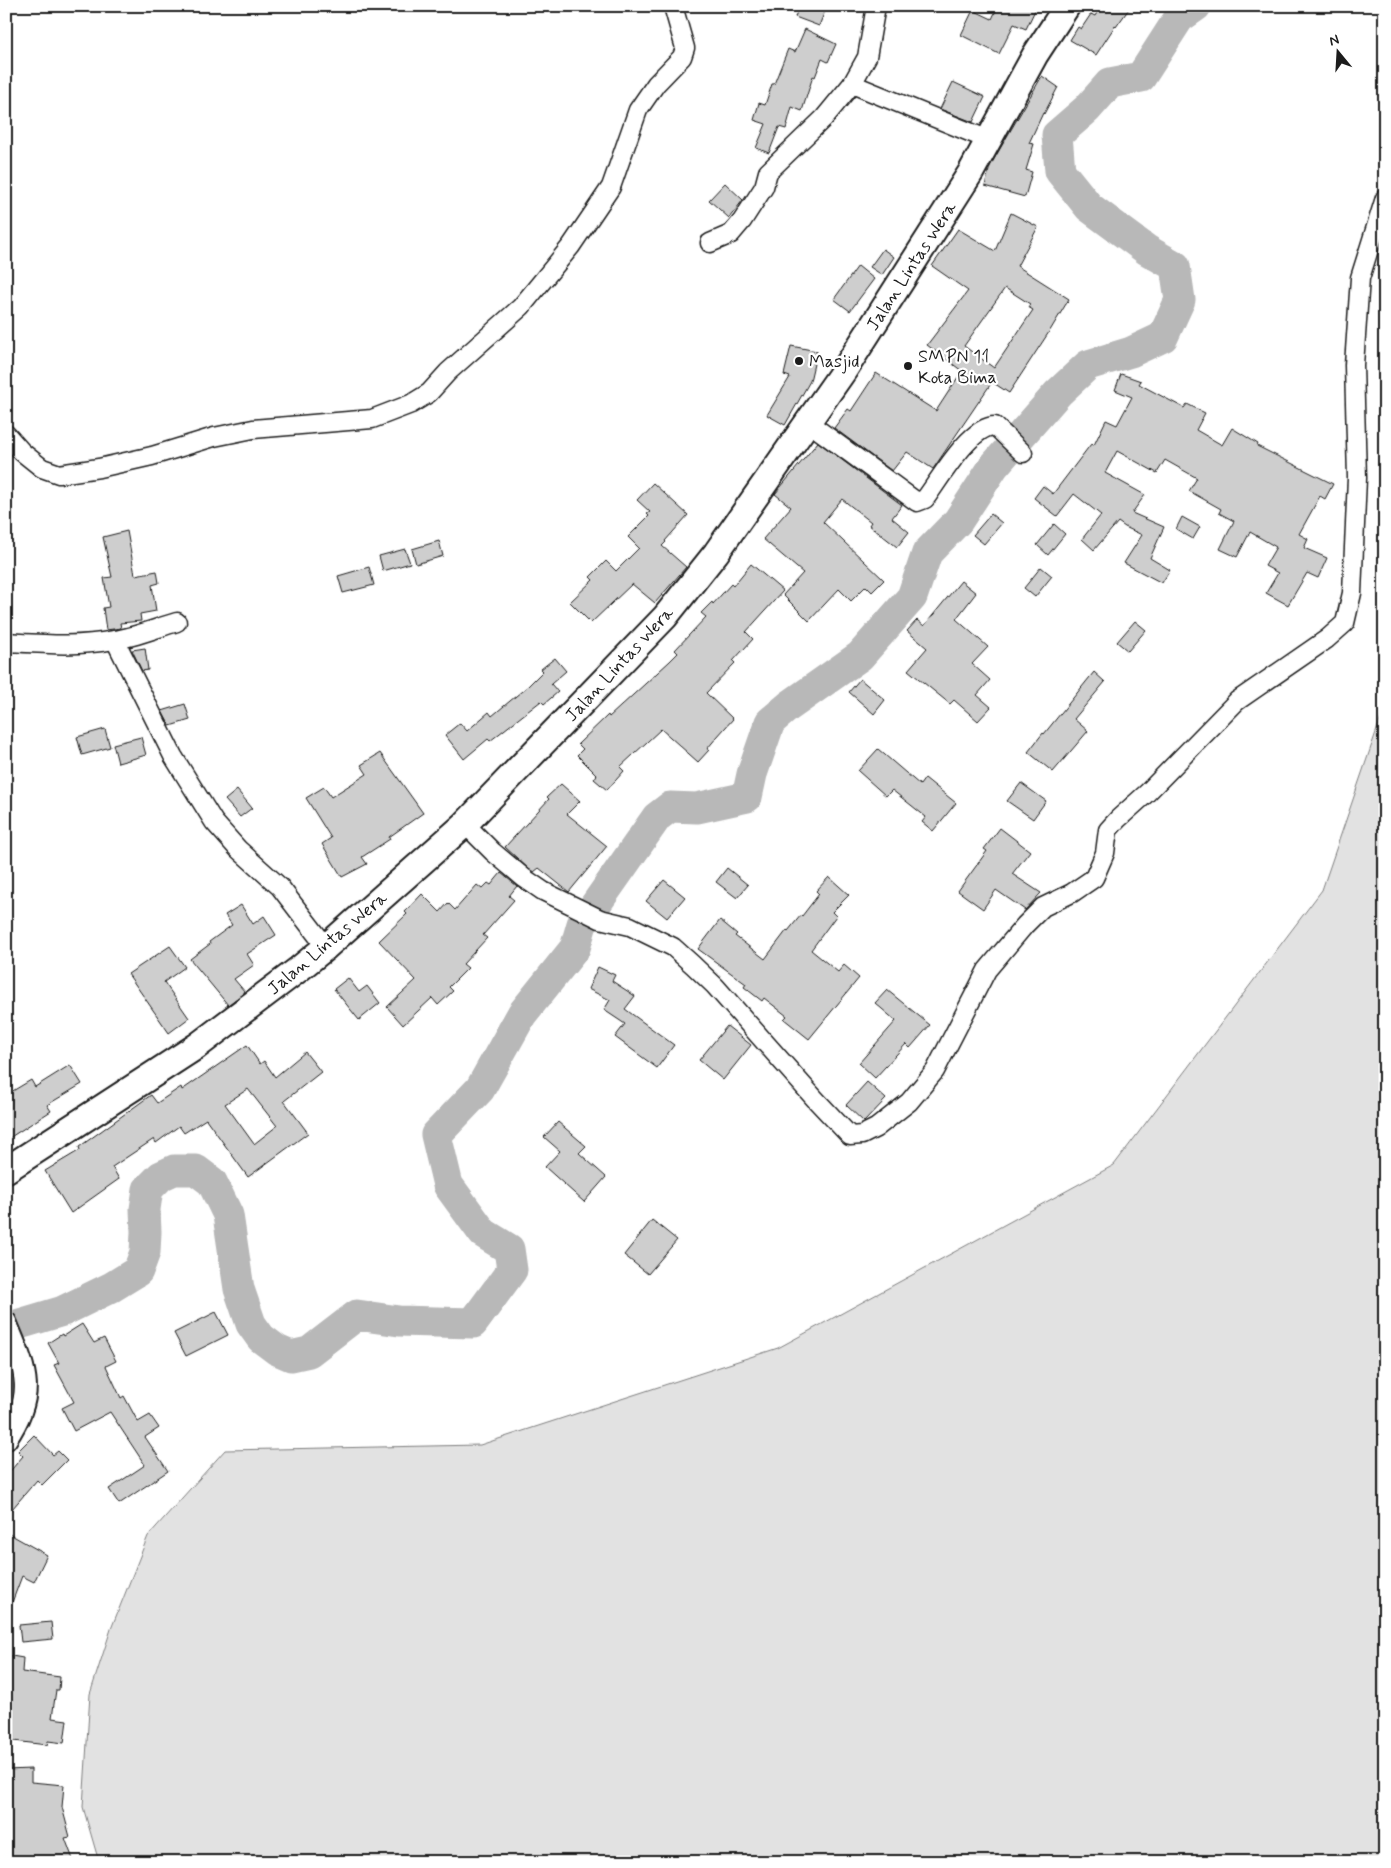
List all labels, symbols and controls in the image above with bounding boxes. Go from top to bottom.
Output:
north arrow [1314,28,1364,78]
text: N [1327,31,1342,51]
street label: Jalan Lintas Wera [861,197,963,336]
place label: SMPN 11 Kota Bima [918,345,997,390]
place label: Masjid [809,350,860,374]
marker: Masjid [793,355,805,367]
marker: SMPN 11 Kota Bima [902,360,914,372]
street label: Jalan Lintas Wera [560,602,679,727]
street label: Jalan Lintas Wera [263,887,393,1001]

